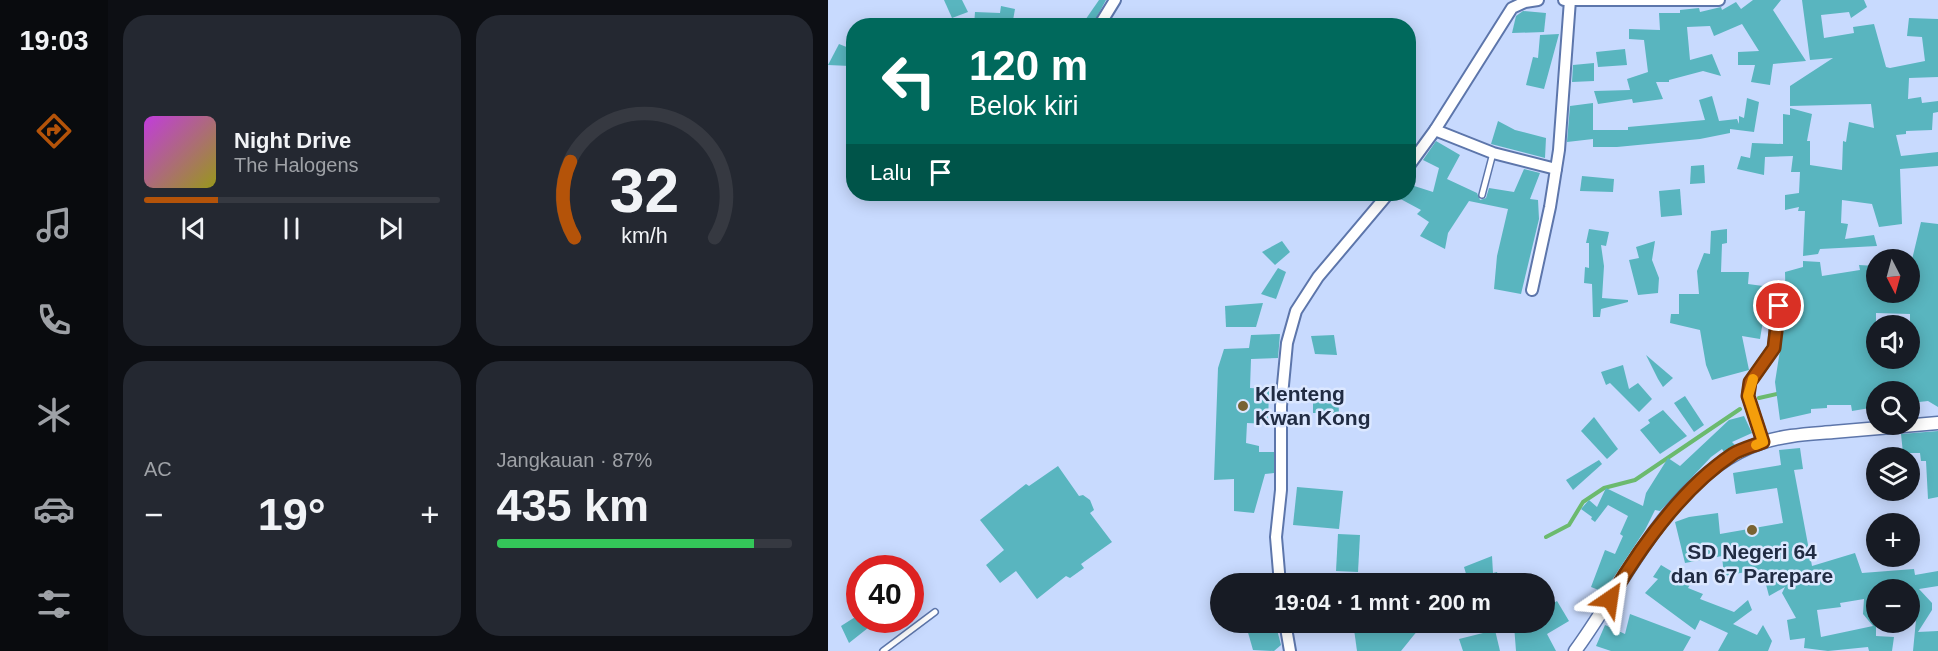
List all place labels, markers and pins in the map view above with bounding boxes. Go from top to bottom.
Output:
pin [1753,280,1804,331]
place label: Klenteng Kwan Kong [1255,382,1371,429]
marker: Klenteng Kwan Kong [1236,399,1250,413]
marker: SD Negeri 64 dan 67 Parepare [1745,523,1759,537]
place label: SD Negeri 64 dan 67 Parepare [1671,540,1833,587]

